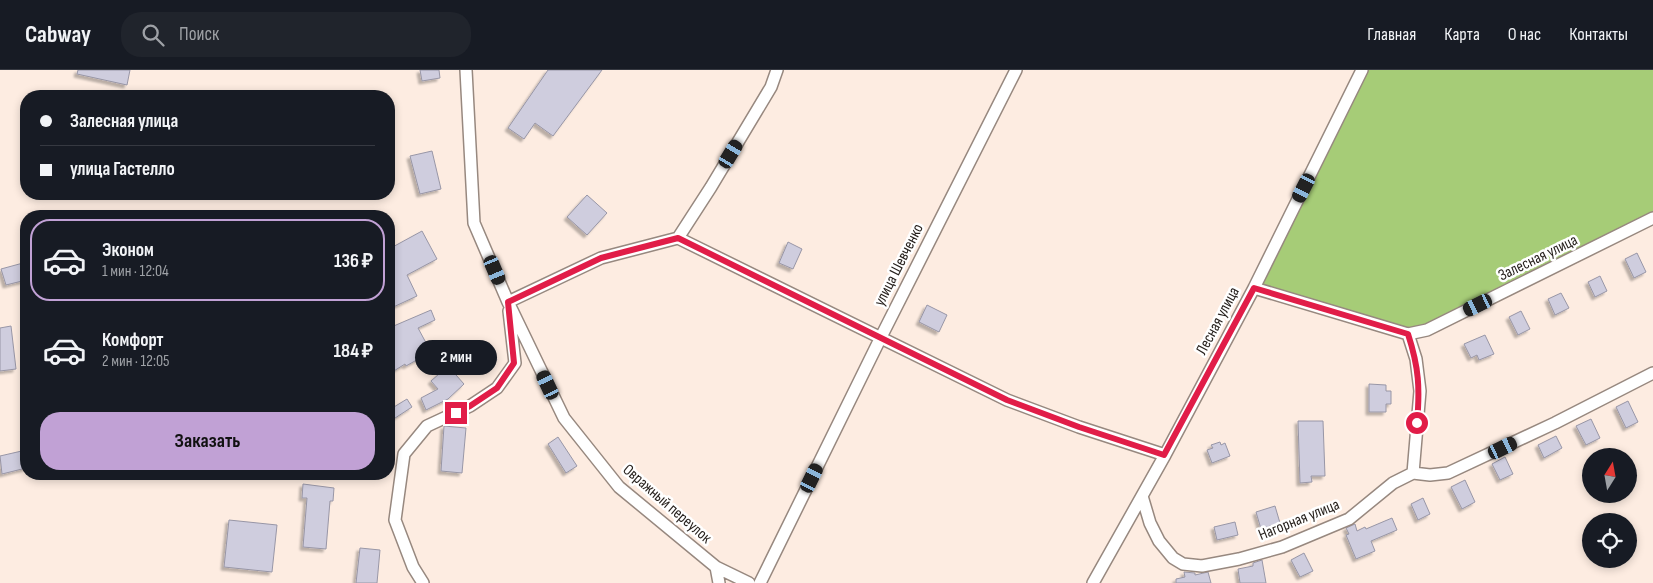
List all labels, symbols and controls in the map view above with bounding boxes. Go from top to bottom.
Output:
search box [121,12,471,57]
text: Cabway [25,20,91,49]
icon: search [139,21,167,49]
text: Поиск [179,23,219,46]
text: Главная [1367,24,1416,45]
text: Карта [1444,24,1480,45]
text: О нас [1508,24,1541,45]
text: Контакты [1569,24,1628,45]
text: Залесная улица [70,110,178,133]
car [716,137,745,171]
text: улица Гастелло [70,158,175,181]
car [1290,171,1317,205]
street label: улица Шевченко [870,221,928,309]
street label: Залесная улица [1495,231,1581,285]
icon: car [42,238,87,283]
text: Эконом [102,239,154,262]
text: 136 ₽ [334,250,373,273]
car [482,253,507,287]
text: 1 мин · 12:04 [102,262,169,281]
street label: Лесная улица [1192,284,1244,358]
car [1461,292,1494,318]
icon: car [42,328,87,373]
text: Комфорт [102,329,164,352]
text: 184 ₽ [333,340,373,363]
callout: 2 мин [415,340,497,376]
text: 2 мин [440,348,472,367]
text: 2 мин · 12:05 [102,352,170,371]
car [534,368,561,402]
route end [445,402,467,424]
button: Заказать [40,412,375,470]
route start [1406,412,1428,434]
car [1486,435,1519,461]
north arrow [1582,448,1638,502]
map controls [1582,448,1637,568]
street label: Овражный переулок [619,460,716,548]
car [798,461,825,495]
street label: Нагорная улица [1256,495,1342,545]
button: locate [1582,513,1637,568]

